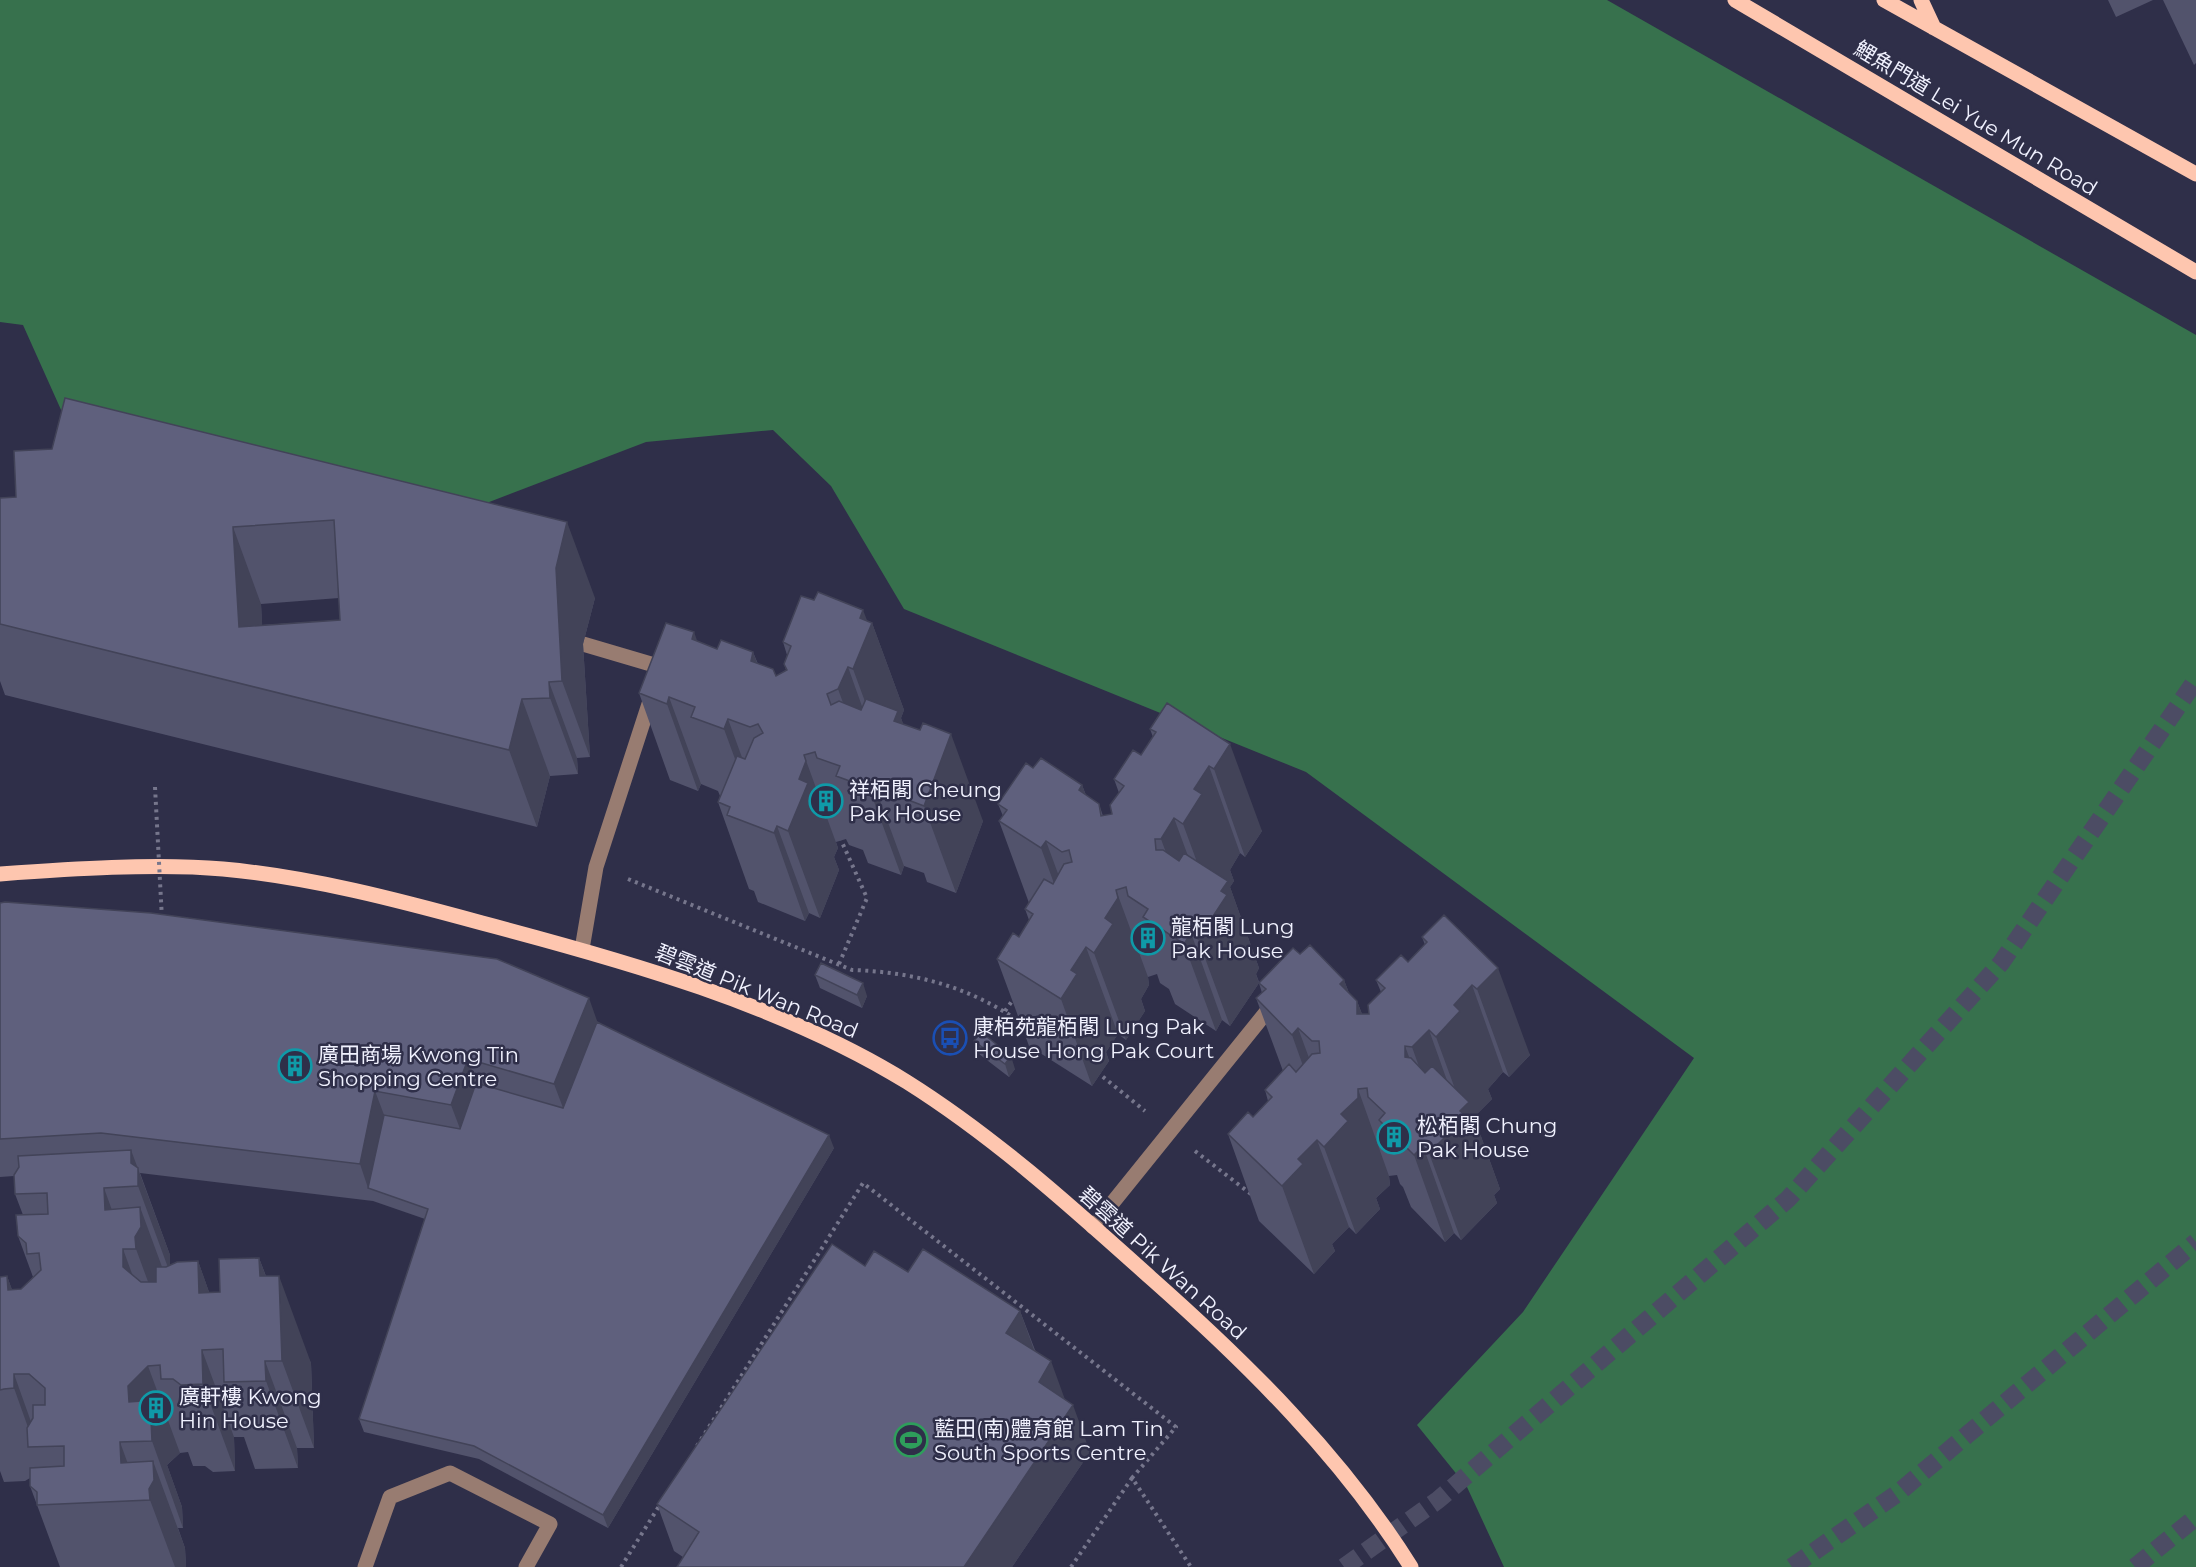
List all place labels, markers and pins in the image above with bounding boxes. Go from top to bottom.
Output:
place label: 祥栢閣 Cheung Pak House [849,777,1002,826]
building icon: 祥栢閣 Cheung Pak House [808,783,844,819]
place label: 龍栢閣 Lung Pak House [1171,914,1294,963]
building icon: 龍栢閣 Lung Pak House [1130,920,1166,956]
place label: 康栢苑龍栢閣 Lung Pak House Hong Pak Court [973,1014,1214,1063]
bus stop icon: 康栢苑龍栢閣 Lung Pak House Hong Pak Court [932,1020,968,1056]
place label: 廣田商場 Kwong Tin Shopping Centre [318,1042,519,1091]
building icon: 廣田商場 Kwong Tin Shopping Centre [277,1048,313,1084]
place label: 松栢閣 Chung Pak House [1417,1113,1557,1162]
building icon: 松栢閣 Chung Pak House [1376,1119,1412,1155]
place label: 廣軒樓 Kwong Hin House [179,1384,322,1433]
building icon: 廣軒樓 Kwong Hin House [138,1390,174,1426]
place label: 藍田(南)體育館 Lam Tin South Sports Centre [934,1416,1164,1465]
sports icon: 藍田(南)體育館 Lam Tin South Sports Centre [893,1422,929,1458]

